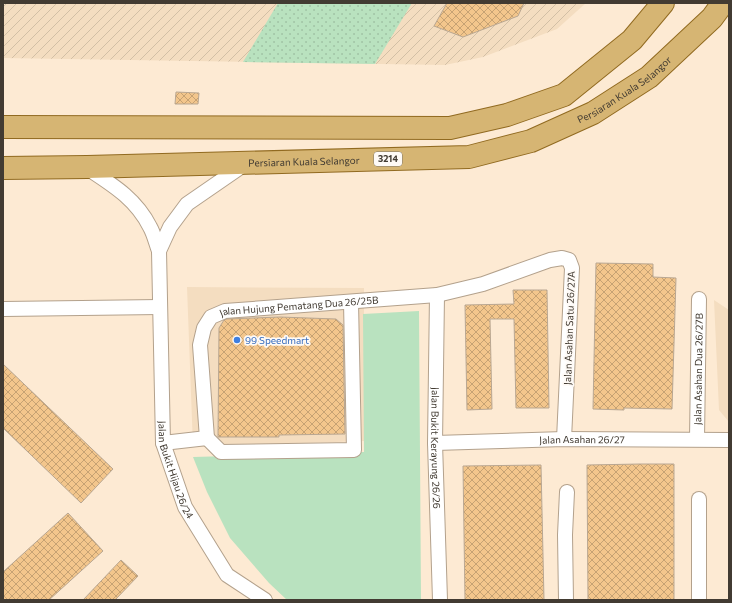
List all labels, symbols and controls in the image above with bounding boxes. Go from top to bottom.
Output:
street label: Persiaran Kuala Selangor [575,53,674,125]
road number: 3214 [374,152,402,166]
street label: Persiaran Kuala Selangor [248,154,360,169]
street label: Jalan Asahan Satu 26/27A [561,271,577,385]
street label: Jalan Hujung Pematang Dua 26/25B [217,293,379,319]
street label: Jalan Asahan Dua 26/27B [691,312,705,425]
place label: 99 Speedmart [245,334,309,346]
marker: 99 Speedmart [232,335,242,345]
street label: Jalan Bukit Kerayung 26/26 [429,387,443,509]
street label: Jalan Bukit Hijau 26/24 [157,421,197,521]
street label: Jalan Asahan 26/27 [539,433,625,446]

